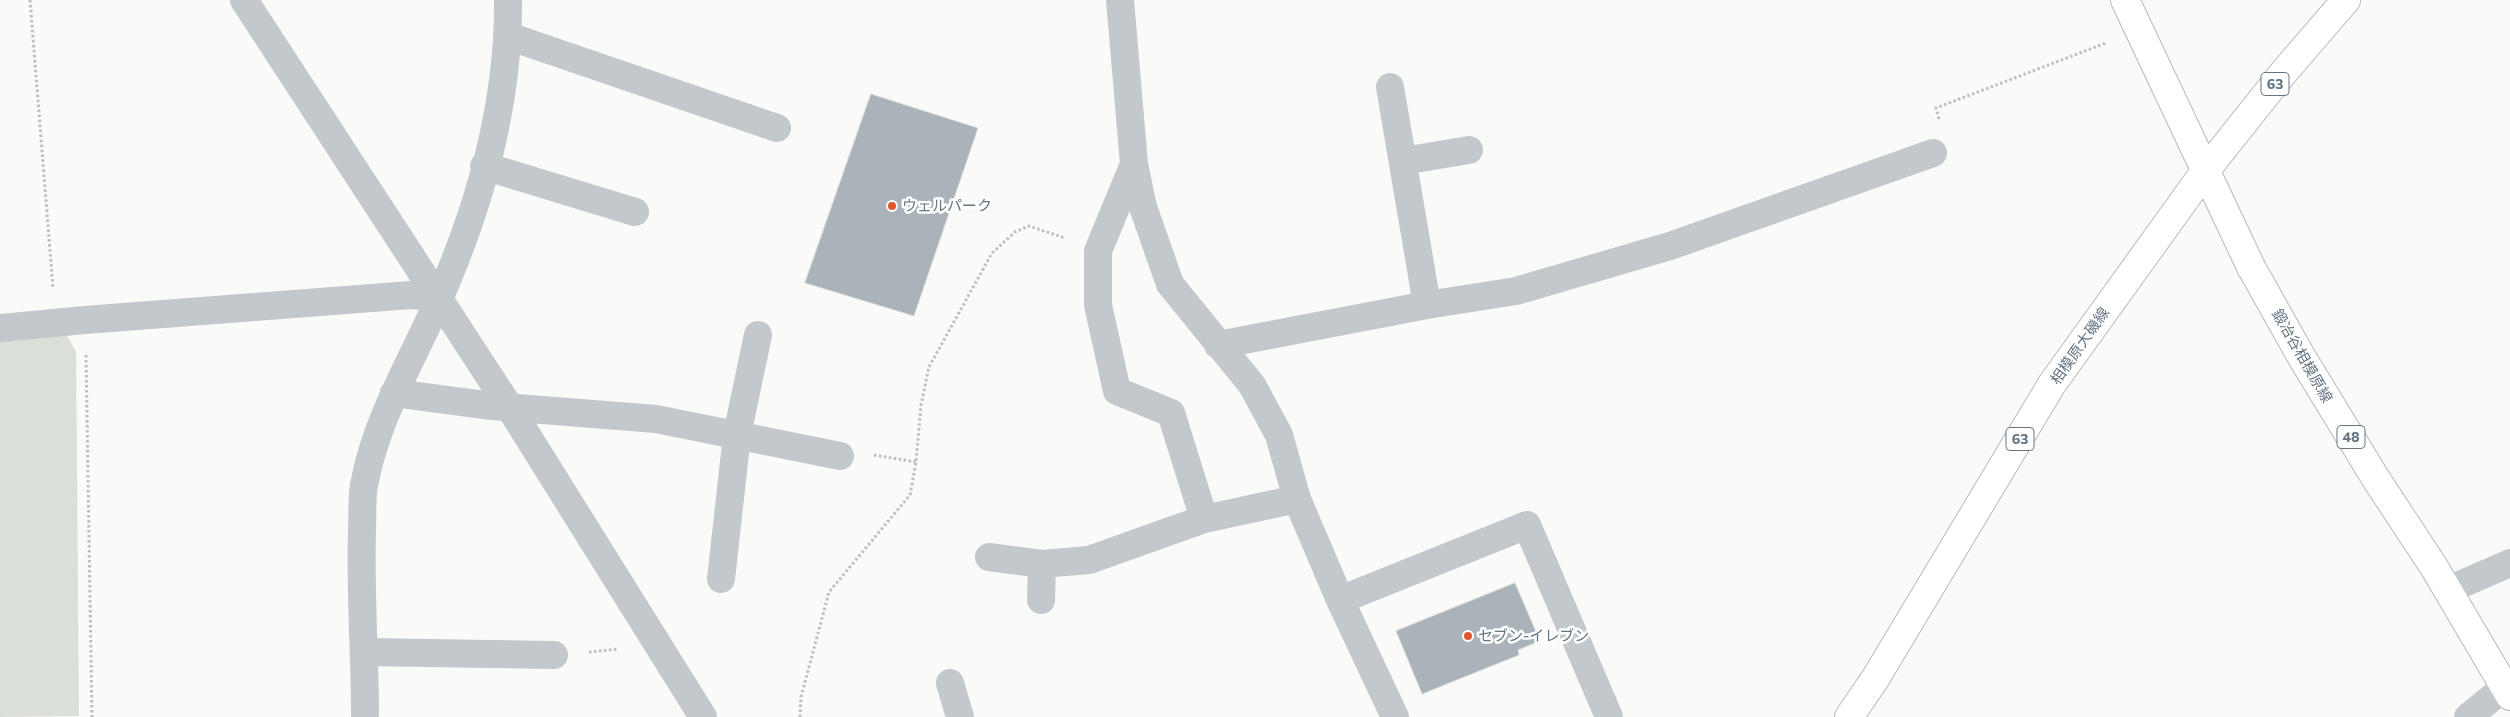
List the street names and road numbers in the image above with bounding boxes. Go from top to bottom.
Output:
road number: 63 [2261,72,2289,96]
street label: 相模原大磯線 [2047,304,2113,388]
street label: 鍛冶谷相模原線 [2268,306,2336,406]
road number: 48 [2337,426,2365,448]
road number: 63 [2006,428,2034,450]

